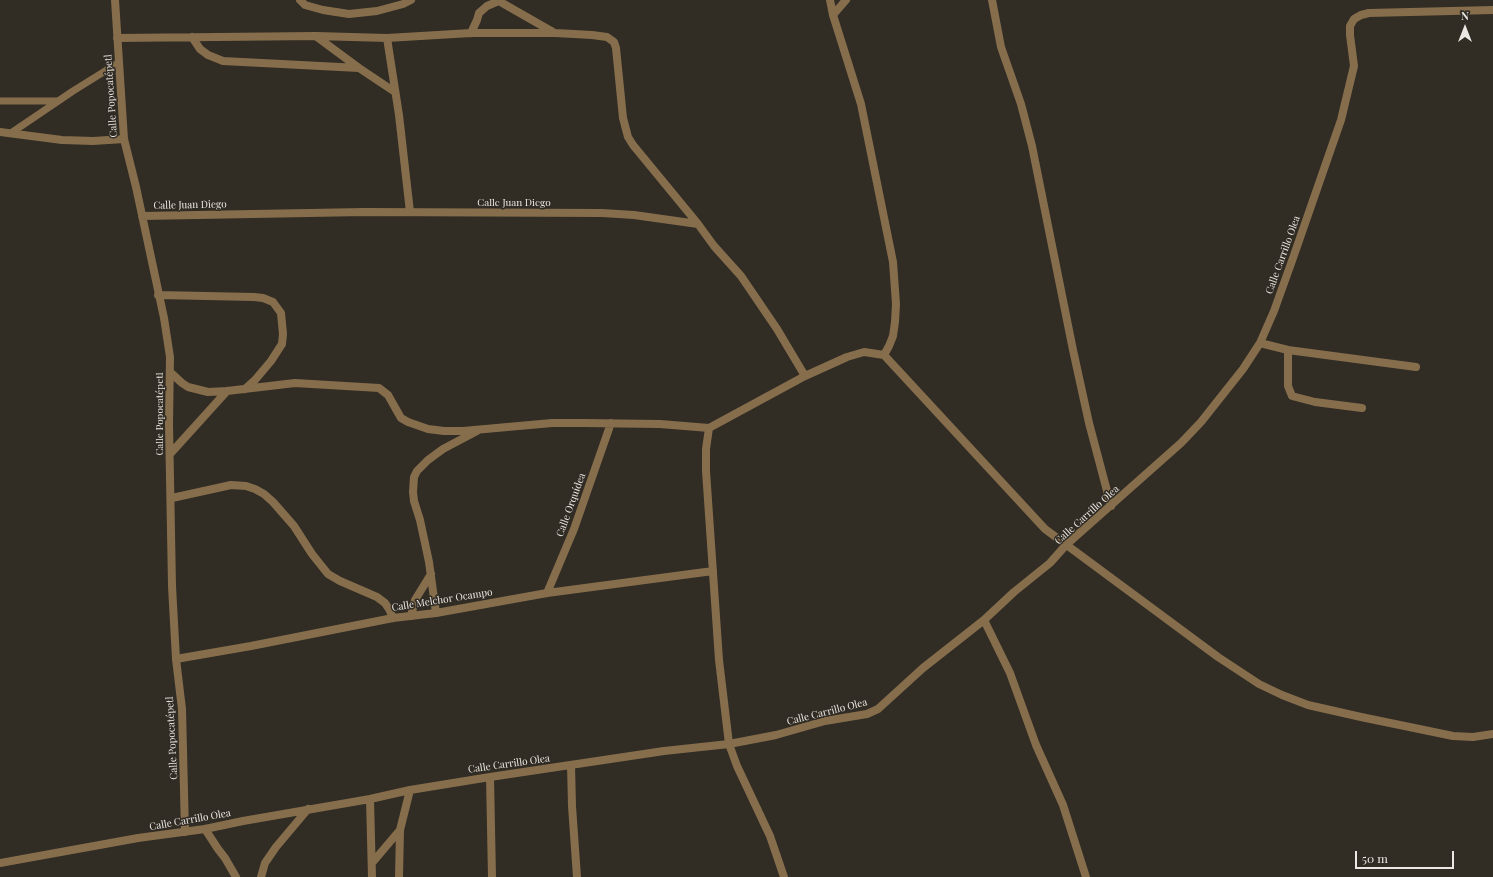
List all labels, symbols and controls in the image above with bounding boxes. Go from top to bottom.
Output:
north arrow [1445,8,1485,48]
text: N [1461,8,1469,23]
street label: Calle Popocatépetl [102,54,120,138]
street label: Calle Juan Diego [477,197,551,209]
street label: Calle Juan Diego [153,198,227,212]
street label: Calle Carrillo Olea [1263,214,1303,296]
street label: Calle Popocatépetl [154,372,166,456]
street label: Calle Orquídea [554,472,588,538]
street label: Calle Carrillo Olea [1052,483,1122,547]
street label: Calle Melchor Ocampo [391,586,493,614]
street label: Calle Popocatépetl [164,696,180,780]
street label: Calle Carrillo Olea [786,696,868,728]
street label: Calle Carrillo Olea [467,752,551,776]
street label: Calle Carrillo Olea [148,807,232,833]
scale bar [1357,843,1456,869]
text: 50 m [1362,850,1388,866]

